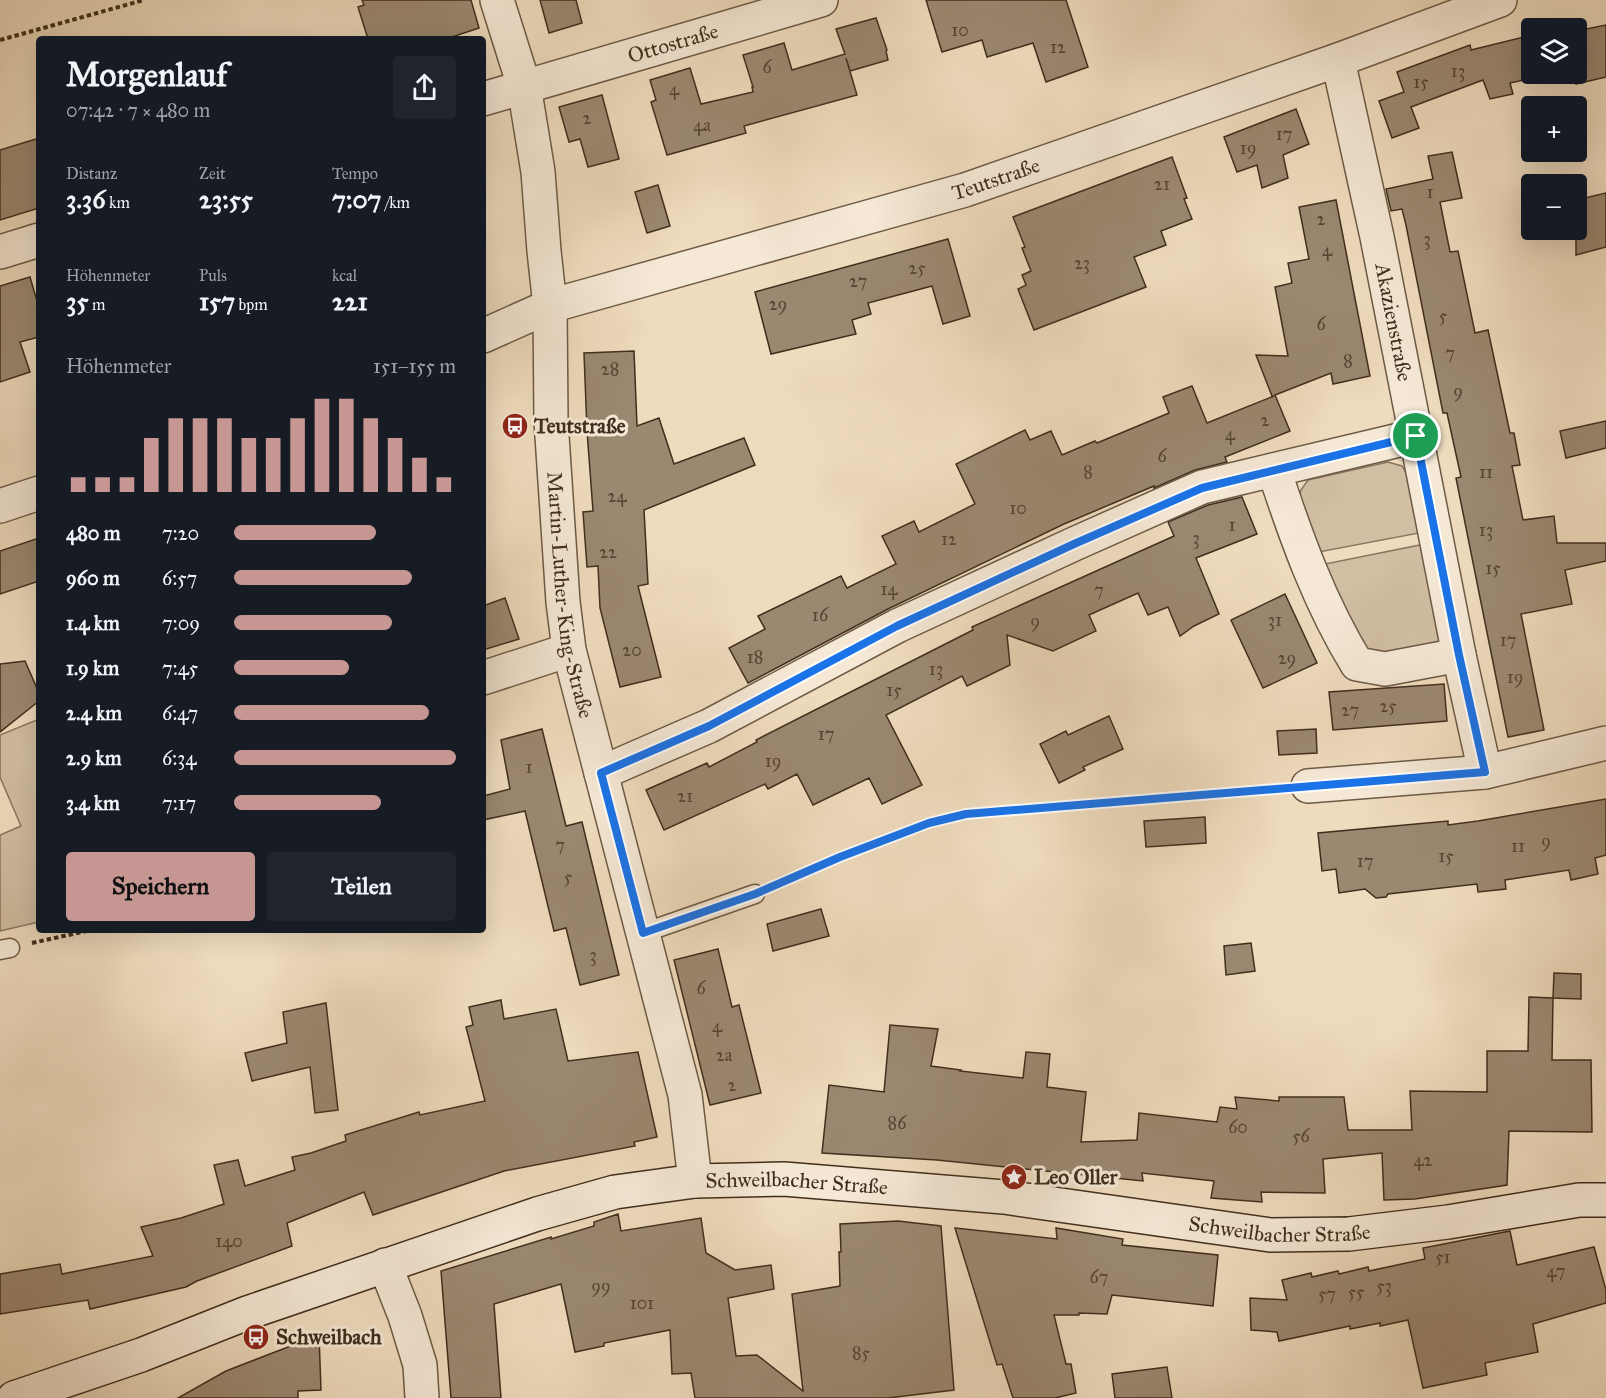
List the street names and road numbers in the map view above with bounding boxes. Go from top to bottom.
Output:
street label: Ottostraße [625,18,722,69]
street label: Teutstraße [949,152,1044,206]
street label: Akazienstraße [1369,260,1418,384]
street label: Martin-Luther-King-Straße [541,471,599,721]
street label: Schweilbacher Straße [705,1166,889,1200]
street label: Schweilbacher Straße [1187,1211,1372,1248]

